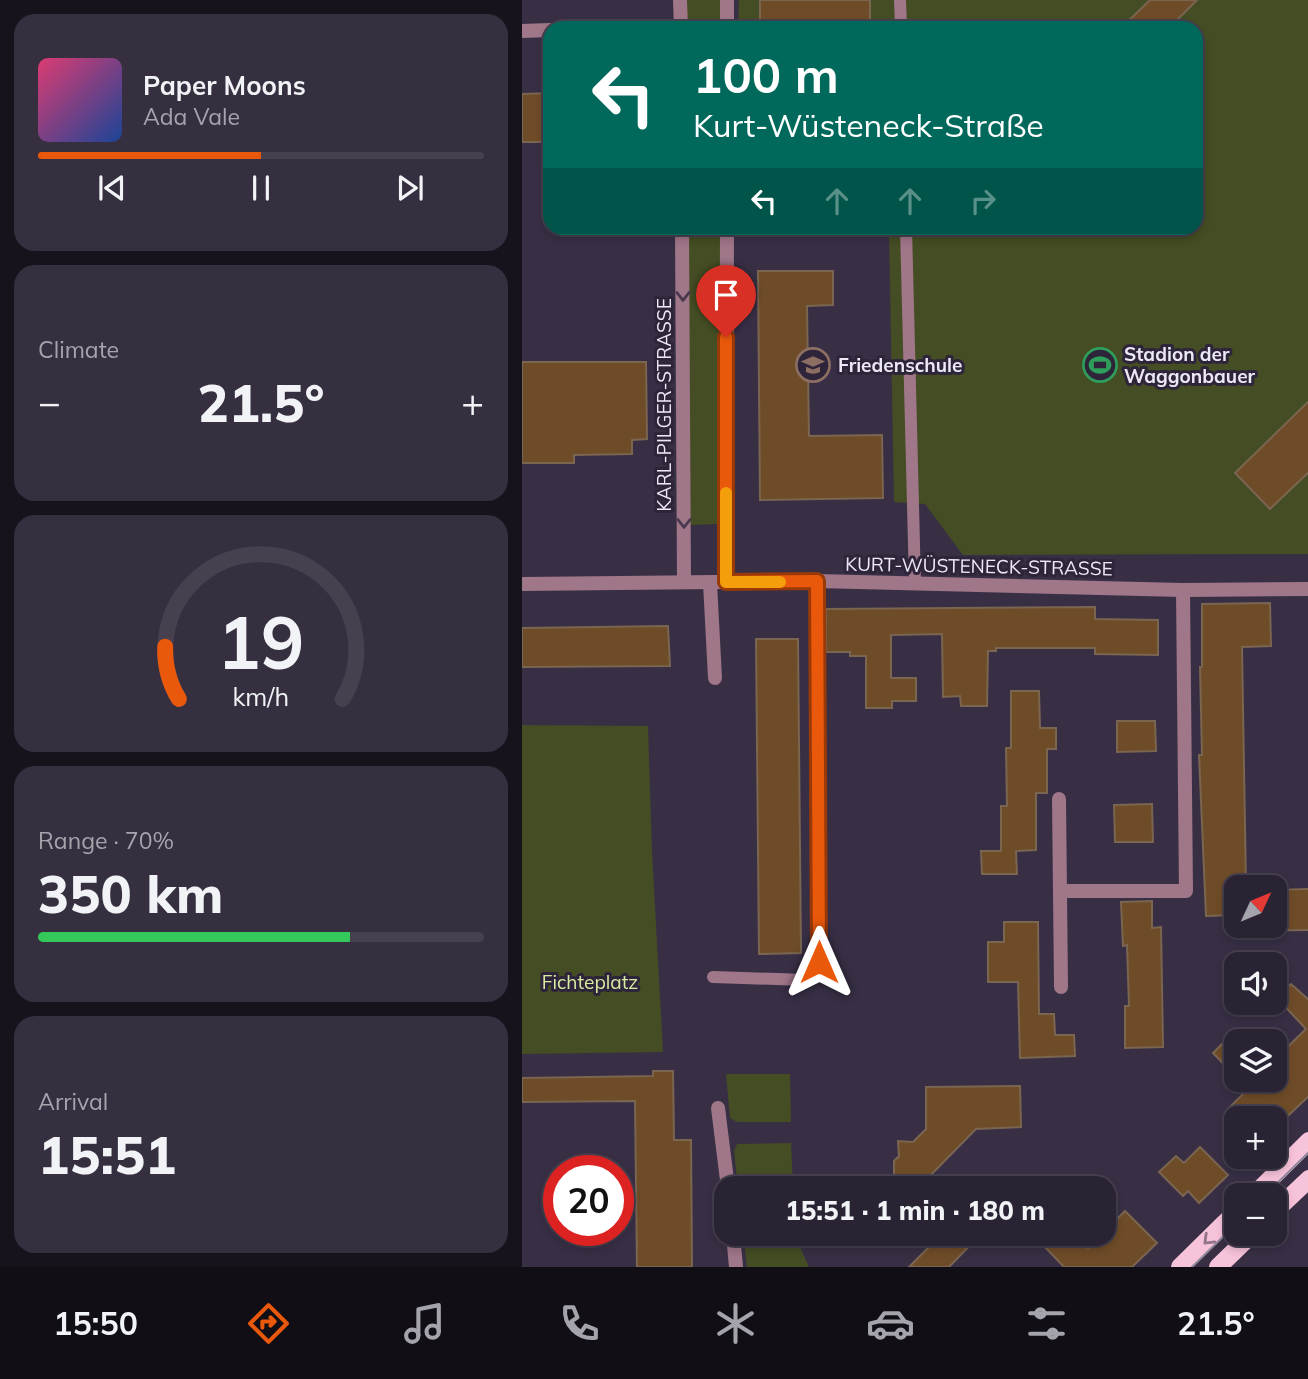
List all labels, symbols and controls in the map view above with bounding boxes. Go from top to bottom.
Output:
text: 100 m [693,44,839,105]
icon: left [578,49,669,140]
text: Paper Moons [143,69,306,102]
text: Ada Vale [143,102,240,131]
text: Kurt-Wüsteneck-Straße [693,105,1044,145]
icon: previous [93,169,131,207]
icon: pause [242,169,280,207]
icon: next [391,169,429,207]
icon: left [745,182,783,220]
icon: ahead [818,182,856,220]
icon: ahead [891,182,929,220]
icon: right [964,182,1002,220]
pin [696,265,756,337]
icon: arrive [707,276,745,314]
one-way arrow [675,291,691,301]
street label: KARL-PILGER-STRASSE [652,298,676,512]
text: Climate [38,335,119,364]
place label: Stadion der Waggonbauer [1124,342,1256,388]
school or university icon: Friedenschule [794,346,832,384]
sports icon: Stadion der Waggonbauer [1081,346,1119,384]
place label: Friedenschule [838,353,962,377]
text: 21.5° [197,370,325,435]
text: − [38,378,61,426]
text: + [461,378,484,426]
one-way arrow [676,518,692,529]
street label: KURT-WÜSTENECK-STRASSE [845,552,1113,580]
text: 19 [217,597,305,688]
text: km/h [233,681,289,712]
text: Range · 70% [38,826,174,855]
text: 350 km [38,861,223,926]
north arrow [1224,875,1287,938]
map controls [1224,875,1287,1246]
position arrow [782,925,856,999]
button: sound [1224,952,1287,1015]
park label: Fichteplatz [542,970,638,994]
button: layers [1224,1029,1287,1092]
text: Arrival [38,1087,108,1116]
button: + [1224,1106,1287,1169]
text: 15:51 [38,1122,176,1187]
speed limit sign: 20 [543,1155,634,1246]
button: − [1224,1183,1287,1246]
text: 15:51 · 1 min · 180 m [785,1194,1045,1227]
one-way arrow [1203,1231,1216,1244]
icon: directions [244,1299,293,1348]
icon: music [400,1299,449,1348]
icon: phone [555,1299,604,1348]
icon: climate [711,1299,760,1348]
icon: car [866,1299,915,1348]
icon: filters [1022,1299,1071,1348]
text: 15:50 [53,1303,138,1343]
text: 21.5° [1177,1303,1255,1343]

